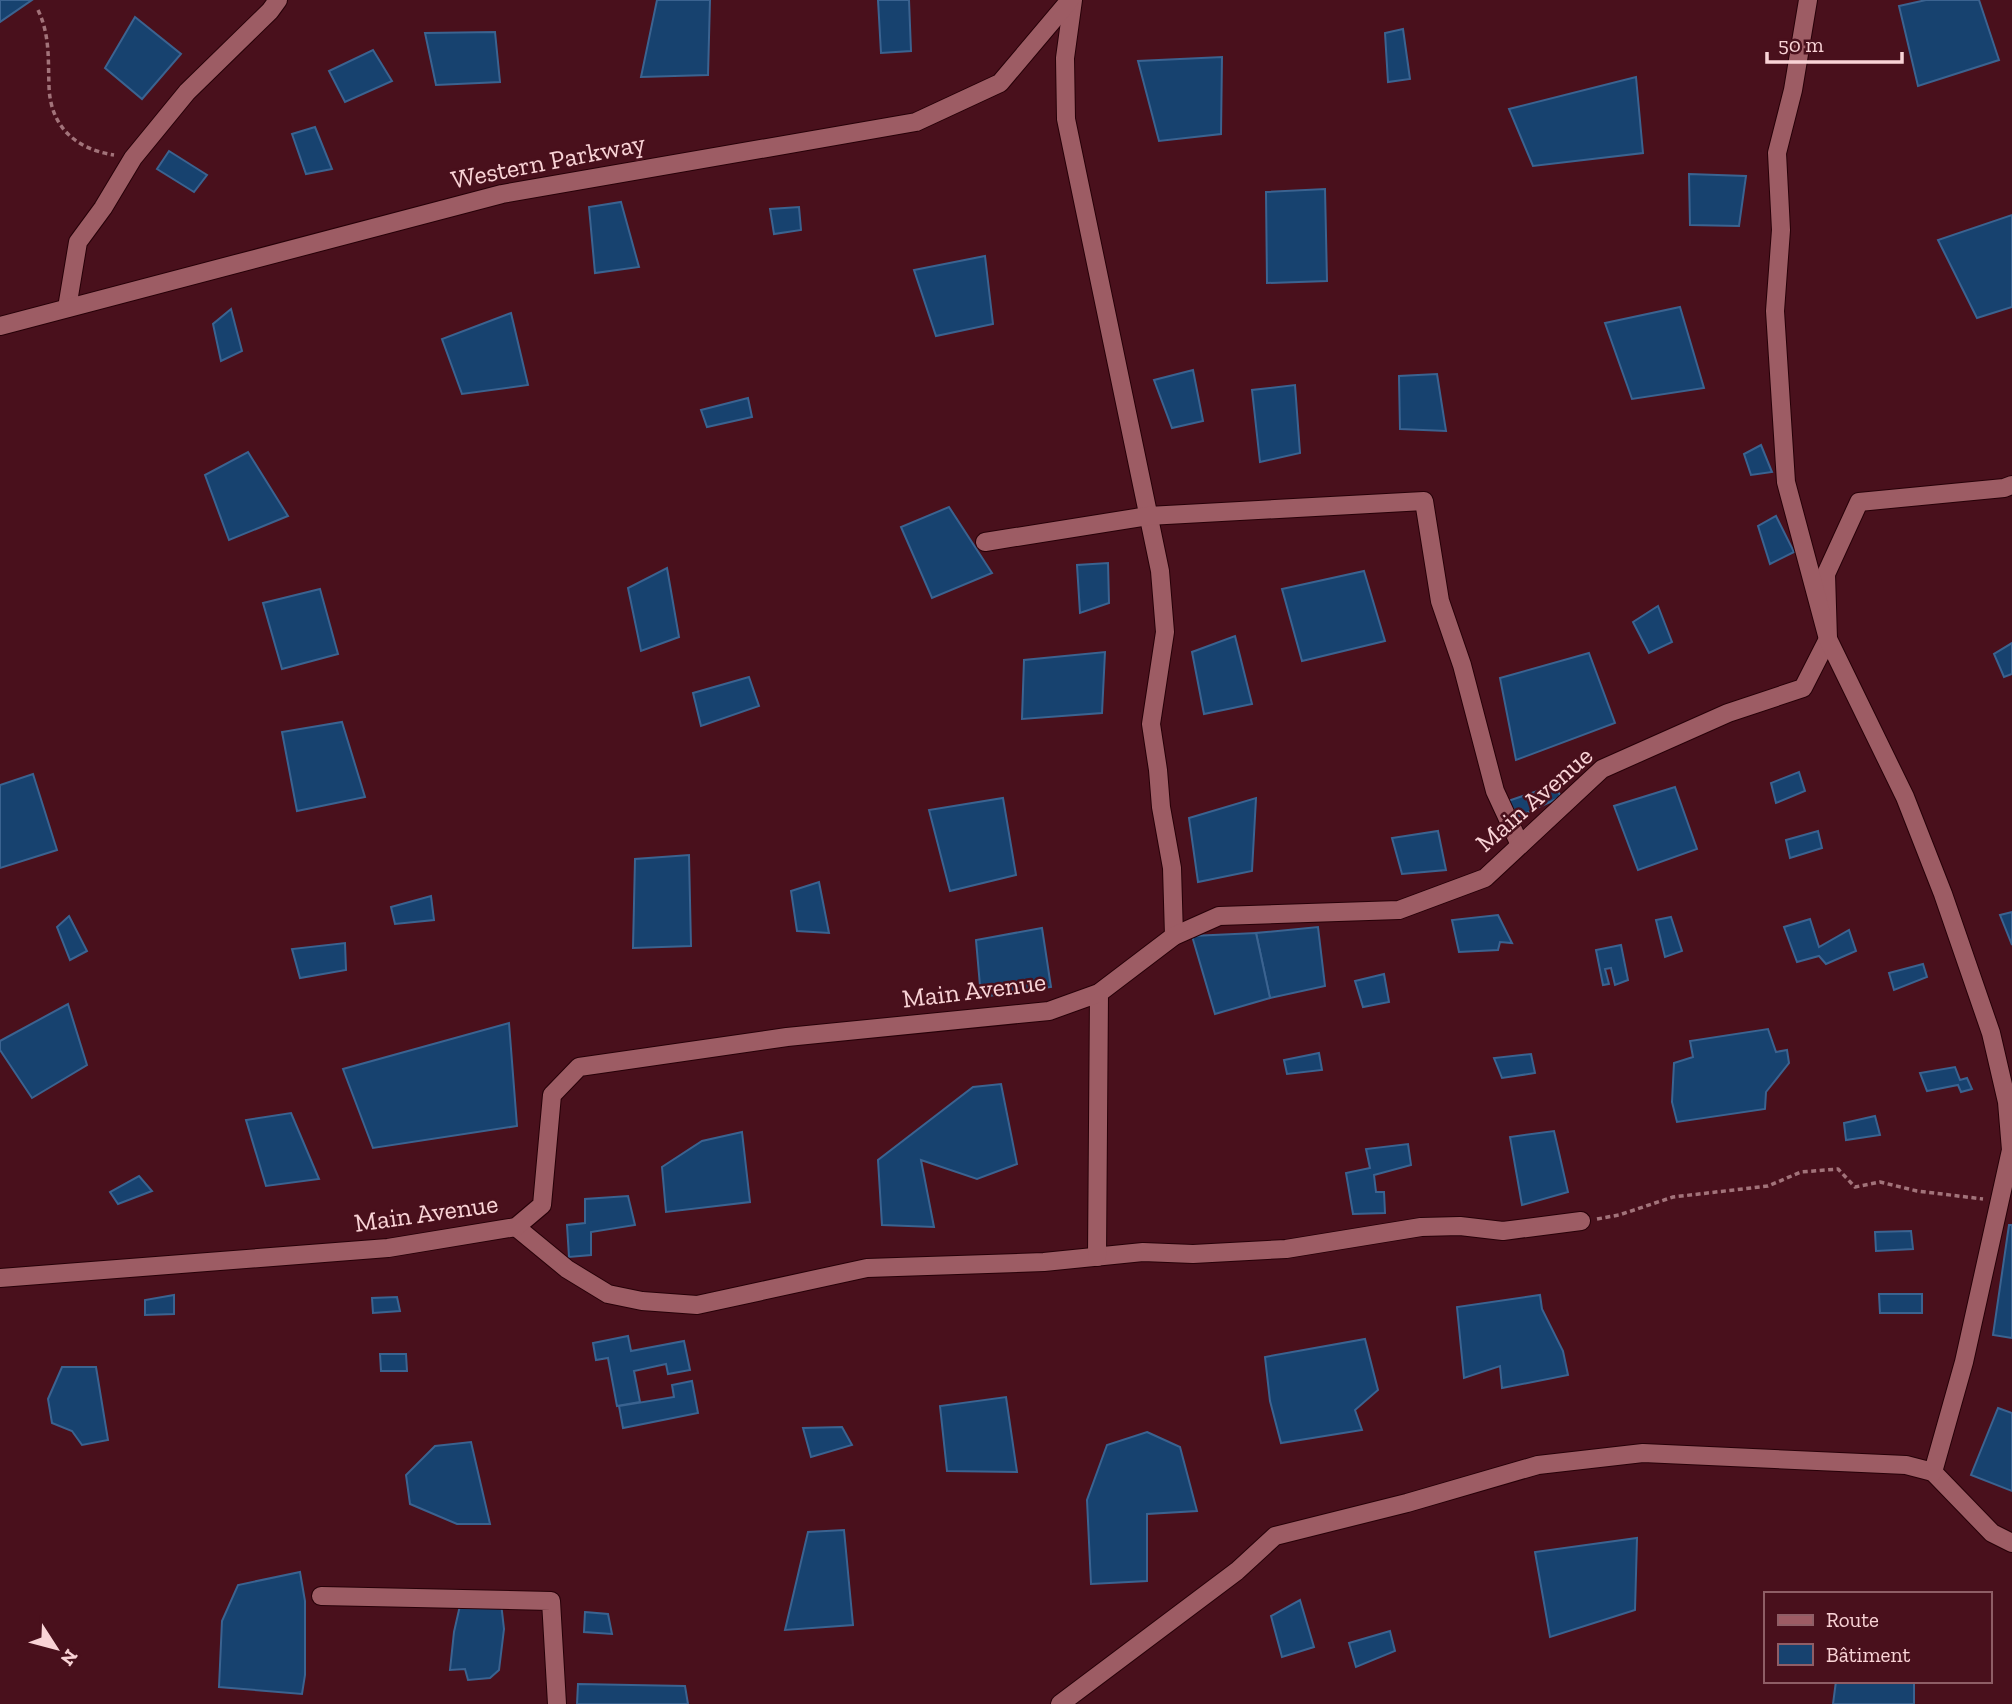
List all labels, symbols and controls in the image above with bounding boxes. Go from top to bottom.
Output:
scale bar [1767,21,1902,65]
text: 50 m [1778,32,1824,57]
street label: Western Parkway [448,126,648,196]
street label: Main Avenue [1469,739,1599,859]
street label: Main Avenue [900,965,1048,1015]
street label: Main Avenue [352,1187,500,1239]
legend [1764,1592,1991,1683]
text: Route [1826,1607,1879,1632]
north arrow [21,1613,91,1683]
text: Bâtiment [1826,1642,1911,1667]
text: N [56,1645,83,1670]

